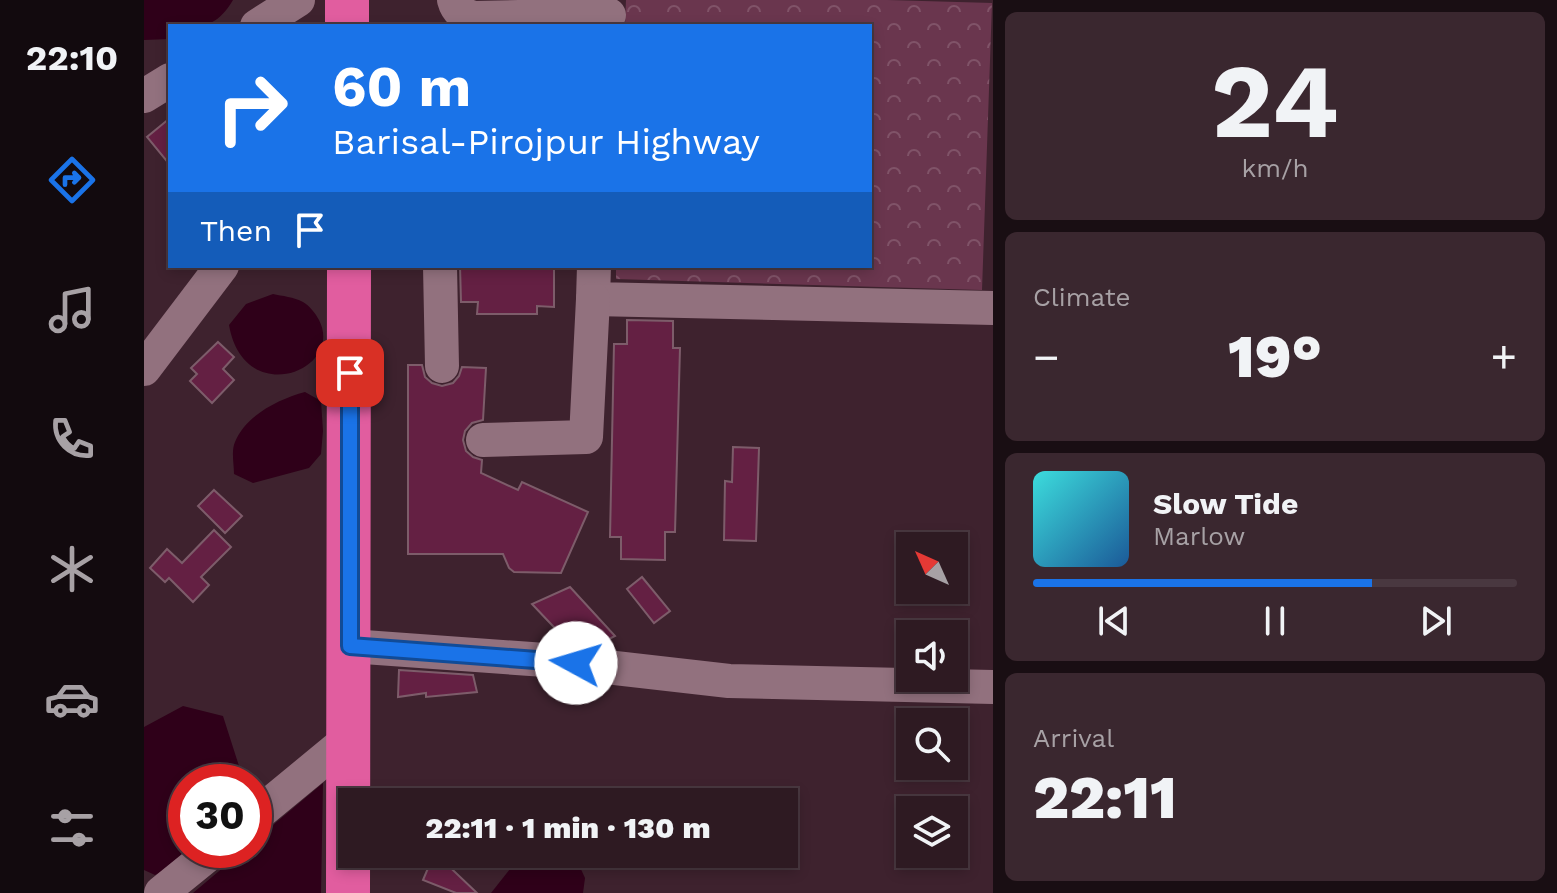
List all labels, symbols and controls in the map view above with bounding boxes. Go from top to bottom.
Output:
text: 22:10 [26,37,118,79]
text: 24 [1211,40,1339,162]
text: 60 m [332,54,471,120]
icon: right [200,56,304,160]
text: Barisal-Pirojpur Highway [332,121,760,163]
icon: directions [44,152,100,208]
text: km/h [1242,153,1308,183]
icon: arrive [288,208,332,252]
text: Then [200,213,272,248]
icon: music [44,282,100,338]
text: Climate [1033,282,1131,312]
text: 19° [1228,321,1322,392]
text: − [1033,331,1060,383]
text: + [1490,331,1517,383]
pin [316,339,384,407]
icon: arrive [328,351,372,395]
icon: phone [44,411,100,467]
text: Slow Tide [1153,486,1298,521]
text: Marlow [1153,521,1245,551]
north arrow [896,532,968,604]
map controls [896,532,968,868]
icon: climate [44,541,100,597]
icon: previous [1092,599,1136,643]
icon: pause [1253,599,1297,643]
icon: next [1414,599,1458,643]
button: sound [896,620,968,692]
position arrow [534,621,618,705]
icon: car [44,671,100,727]
button: search [896,708,968,780]
text: Arrival [1033,723,1114,753]
text: 22:11 [1033,762,1177,833]
speed limit sign: 30 [168,764,272,868]
button: layers [896,796,968,868]
icon: filters [44,800,100,856]
text: 22:11 · 1 min · 130 m [425,810,711,845]

